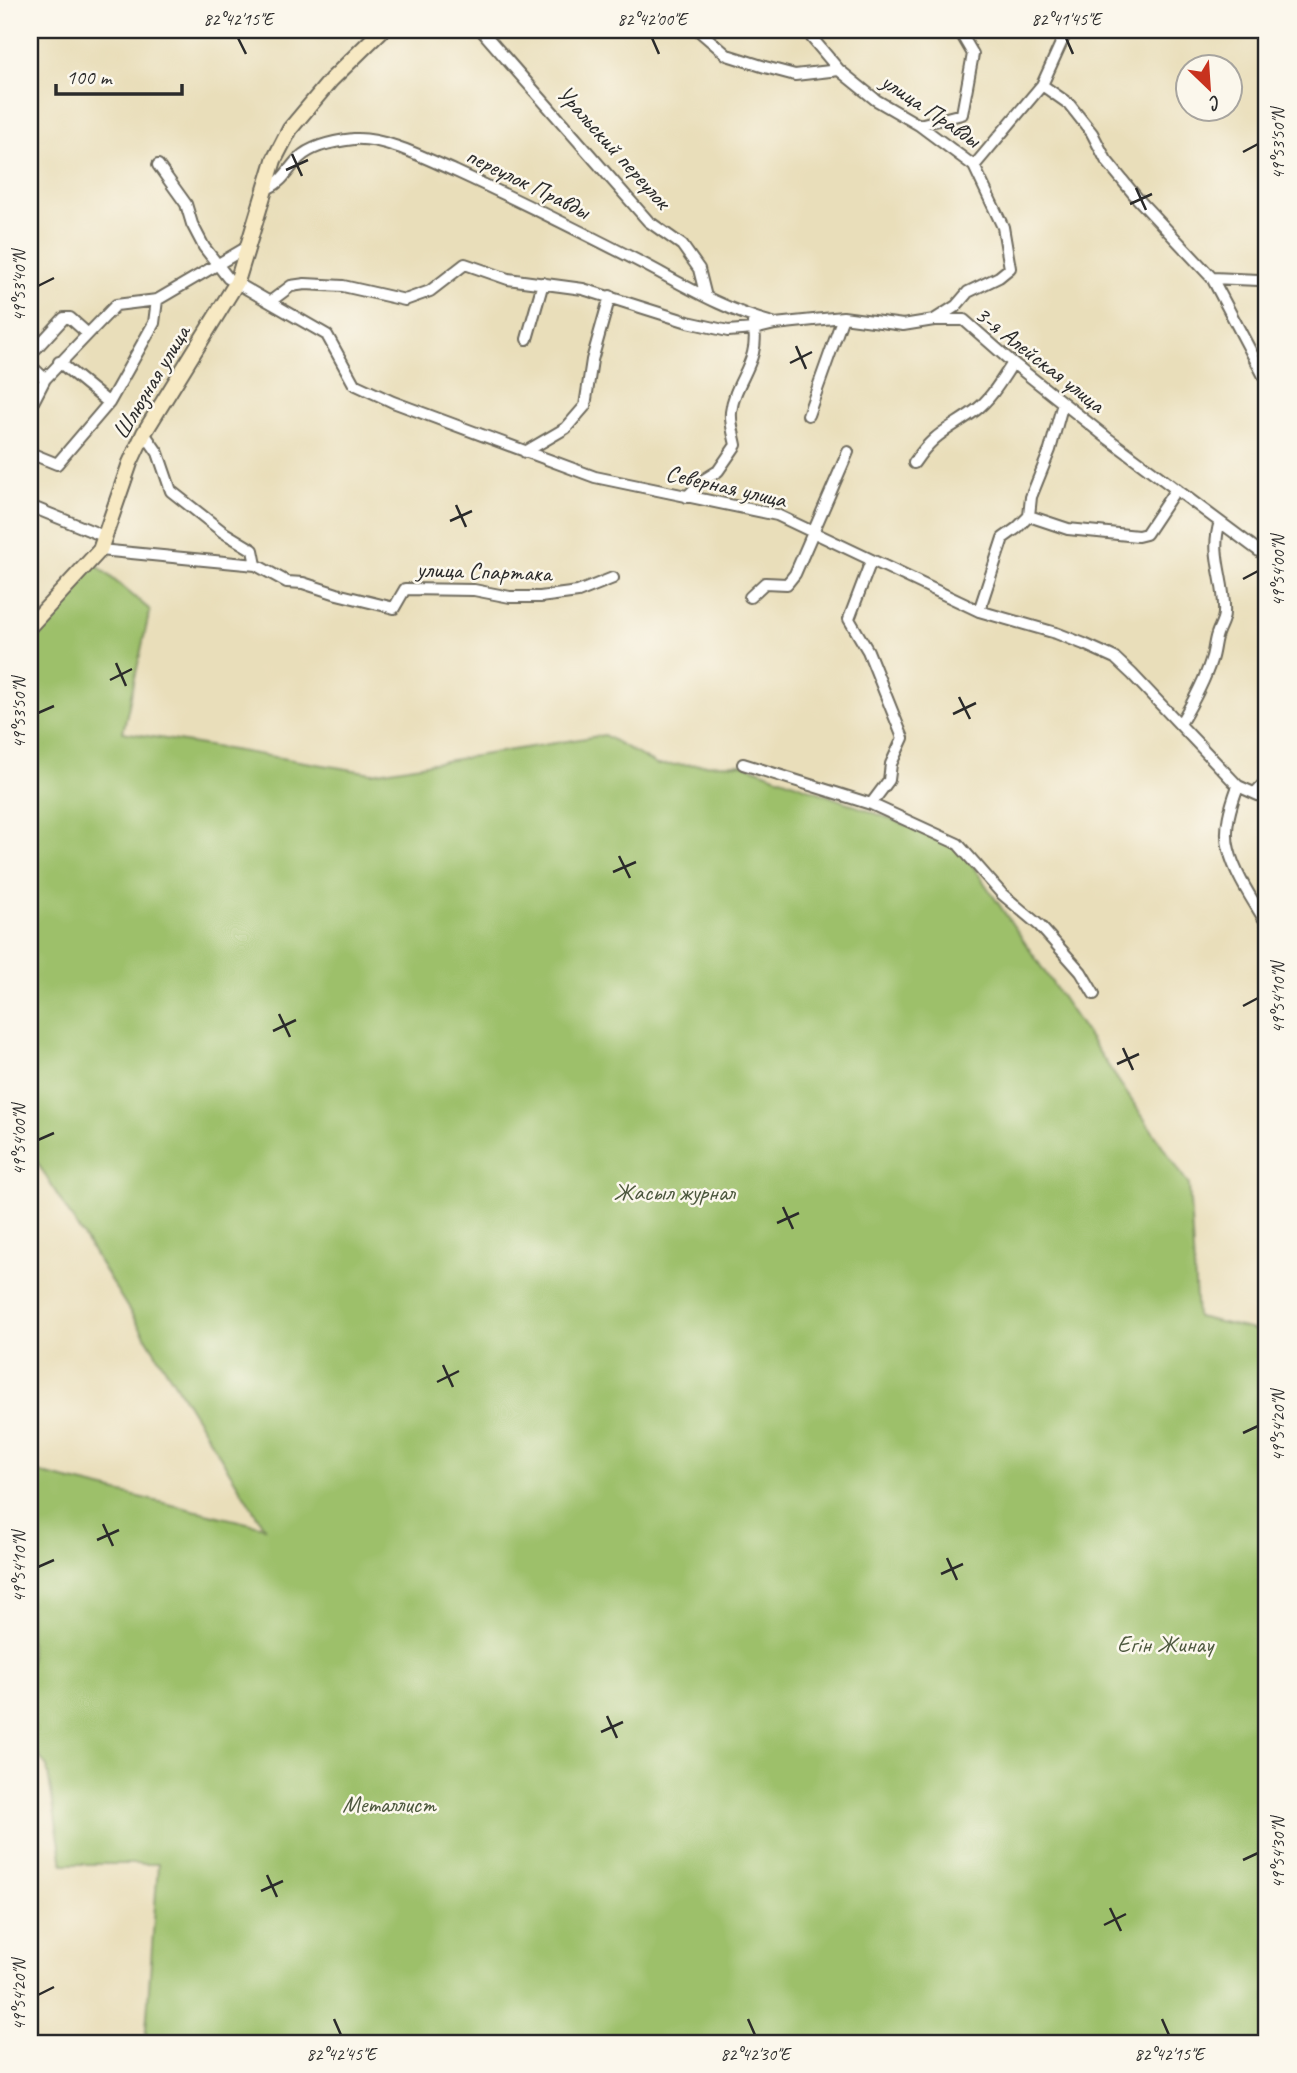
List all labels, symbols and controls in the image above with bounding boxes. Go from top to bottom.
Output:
text: 82°42'15"E [203,8,275,30]
text: 82°42'00"E [617,8,689,30]
text: 82°41'45"E [1031,8,1103,30]
scale bar [56,52,182,96]
north arrow [1174,52,1244,122]
text: 100 m [66,64,113,90]
street label: улица Правды [874,65,988,155]
street label: Уральский переулок [550,79,679,217]
text: С [1204,90,1225,116]
text: 49°53'50"N [1267,105,1289,179]
street label: переулок Правды [461,140,597,227]
text: 49°53'40"N [8,247,30,321]
street label: 3-я Алейская улица [969,299,1112,420]
street label: Шлюзная улица [105,318,198,444]
street label: Северная улица [663,458,791,515]
text: 49°54'00"N [1267,532,1289,606]
street label: улица Спартака [414,554,554,588]
text: 49°53'50"N [8,674,30,748]
text: 49°54'10"N [1267,959,1289,1033]
text: 49°54'00"N [8,1101,30,1175]
park label: Жасыл журнал [613,1177,736,1207]
text: 49°54'20"N [1267,1387,1289,1461]
text: 49°54'10"N [8,1528,30,1602]
park label: Егін Жинау [1117,1629,1215,1659]
park label: Металлист [342,1789,437,1819]
text: 49°54'30"N [1267,1814,1289,1888]
text: 49°54'20"N [8,1956,30,2030]
text: 82°42'45"E [306,2043,378,2065]
text: 82°42'30"E [720,2043,792,2065]
text: 82°42'15"E [1134,2043,1206,2065]

